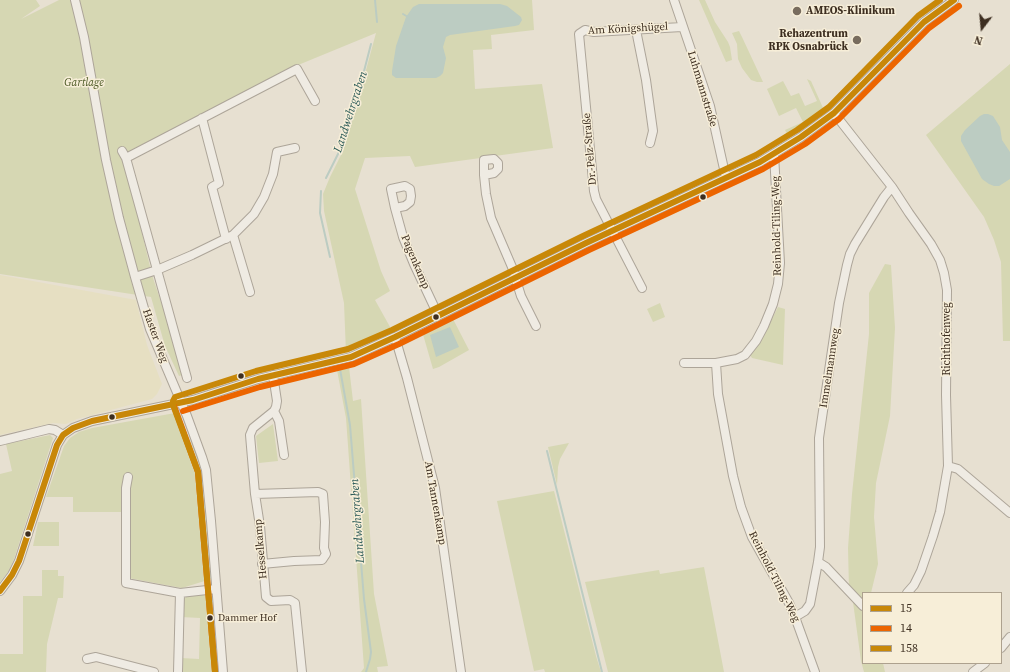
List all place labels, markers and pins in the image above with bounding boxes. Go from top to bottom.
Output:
place label: AMEOS-Klinikum [806,4,895,18]
marker: AMEOS-Klinikum [791,5,803,17]
place label: Rehazentrum RPK Osnabrück [768,27,848,53]
marker: Rehazentrum RPK Osnabrück [851,34,863,46]
unlabelled marker [698,192,708,202]
unlabelled marker [431,312,441,322]
unlabelled marker [236,371,246,381]
unlabelled marker [107,412,117,422]
unlabelled marker [23,529,33,539]
place label: Dammer Hof [218,612,277,624]
marker: Dammer Hof [205,613,215,623]

